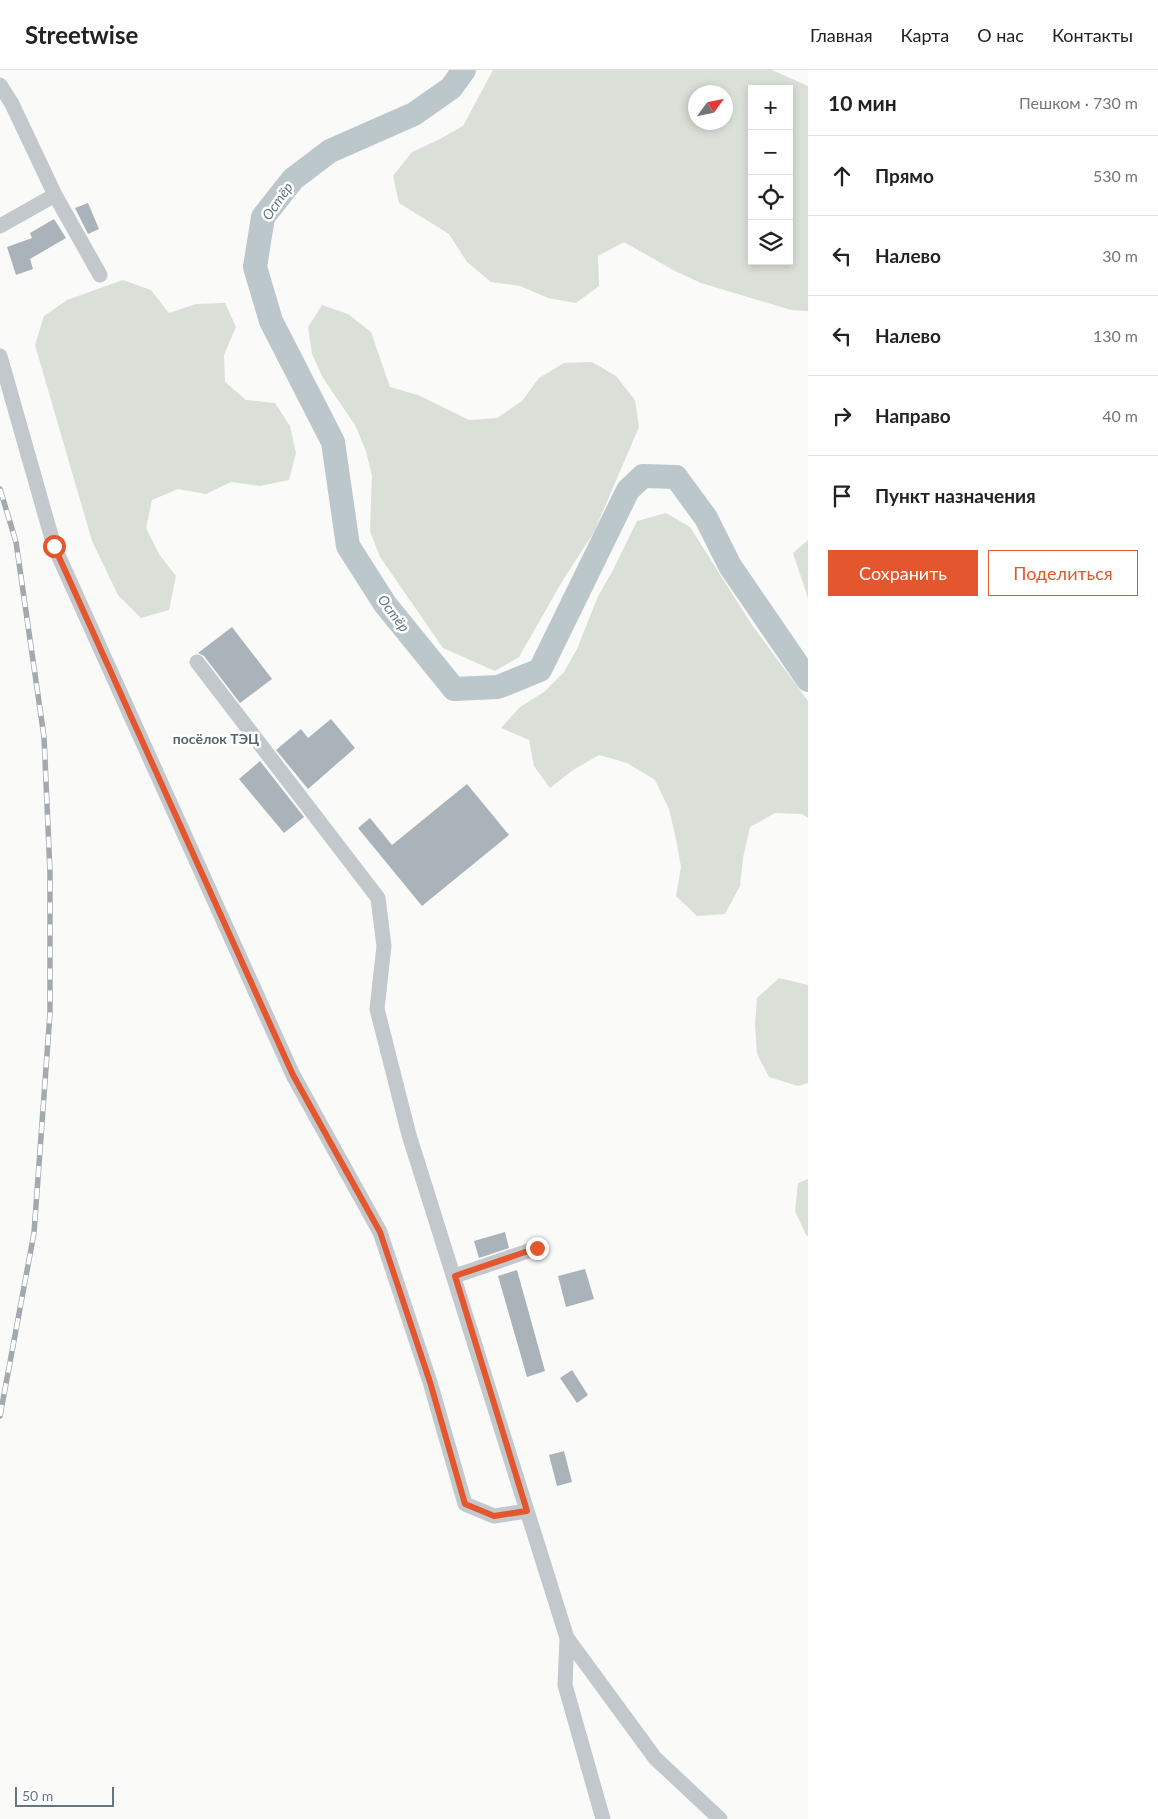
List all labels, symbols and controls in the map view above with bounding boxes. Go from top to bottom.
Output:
text: Streetwise [25,20,138,49]
text: Главная [810,24,873,46]
text: Карта [901,24,949,46]
text: О нас [977,24,1024,46]
text: Контакты [1052,24,1133,46]
north arrow [688,85,733,130]
map controls [748,85,793,265]
button: + [748,85,793,130]
text: 10 мин [828,90,897,115]
text: Пешком · 730 m [1019,93,1138,112]
button: − [748,130,793,175]
icon: ahead [828,162,856,190]
text: Прямо [875,164,934,187]
text: 530 m [1093,166,1138,185]
button: locate [748,175,793,220]
water label: Остёр [258,179,296,223]
button: layers [748,220,793,265]
icon: left [828,242,856,270]
text: Налево [875,244,941,267]
text: 30 m [1102,246,1138,265]
icon: left [828,322,856,350]
text: Налево [875,324,941,347]
text: 130 m [1093,326,1138,345]
icon: right [828,402,856,430]
text: Направо [875,404,951,427]
text: 40 m [1102,406,1138,425]
icon: arrive [828,482,856,510]
text: Пункт назначения [875,484,1036,507]
route start [43,535,66,558]
button: Сохранить [828,550,978,596]
button: Поделиться [988,550,1138,596]
water label: Остёр [375,591,413,635]
district label: посёлок ТЭЦ [173,730,259,747]
route end [526,1237,549,1260]
scale bar [15,1784,114,1807]
text: 50 m [22,1787,53,1804]

